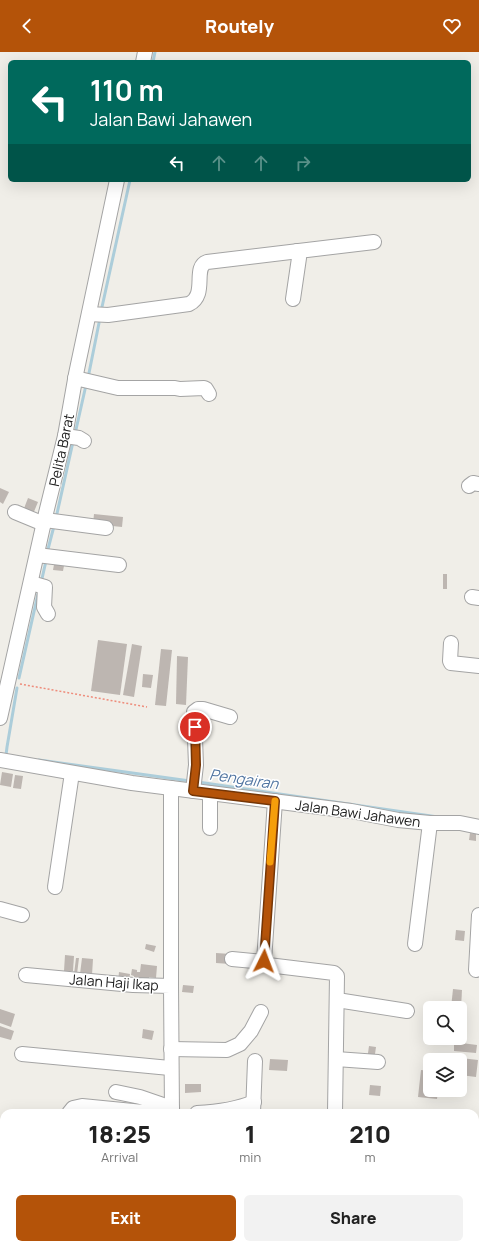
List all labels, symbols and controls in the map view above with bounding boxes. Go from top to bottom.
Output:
text: Routely [205,14,274,38]
icon: back [16,15,38,37]
icon: heart [441,15,463,37]
text: 110 m [90,71,164,109]
icon: left [24,76,76,128]
text: Jalan Bawi Jahawen [90,107,252,131]
icon: left [166,152,188,174]
icon: ahead [208,152,230,174]
icon: ahead [250,152,272,174]
icon: right [292,152,314,174]
street label: Pelita Barat [44,412,78,488]
pin [178,710,212,744]
icon: arrive [184,716,206,738]
water label: Pengairan [208,764,281,794]
street label: Jalan Bawi Jahawen [294,795,422,831]
position arrow [243,940,285,982]
street label: Jalan Haji Ikap [69,969,159,995]
map controls [423,1001,467,1097]
button: search [423,1001,467,1045]
button: layers [423,1053,467,1097]
text: 18:25 [88,1117,151,1150]
text: 1 [245,1117,256,1150]
text: 210 [349,1117,391,1150]
text: Arrival [101,1148,138,1166]
text: min [239,1148,261,1166]
text: m [365,1148,376,1166]
button: Exit [16,1195,236,1241]
button: Share [244,1195,463,1241]

